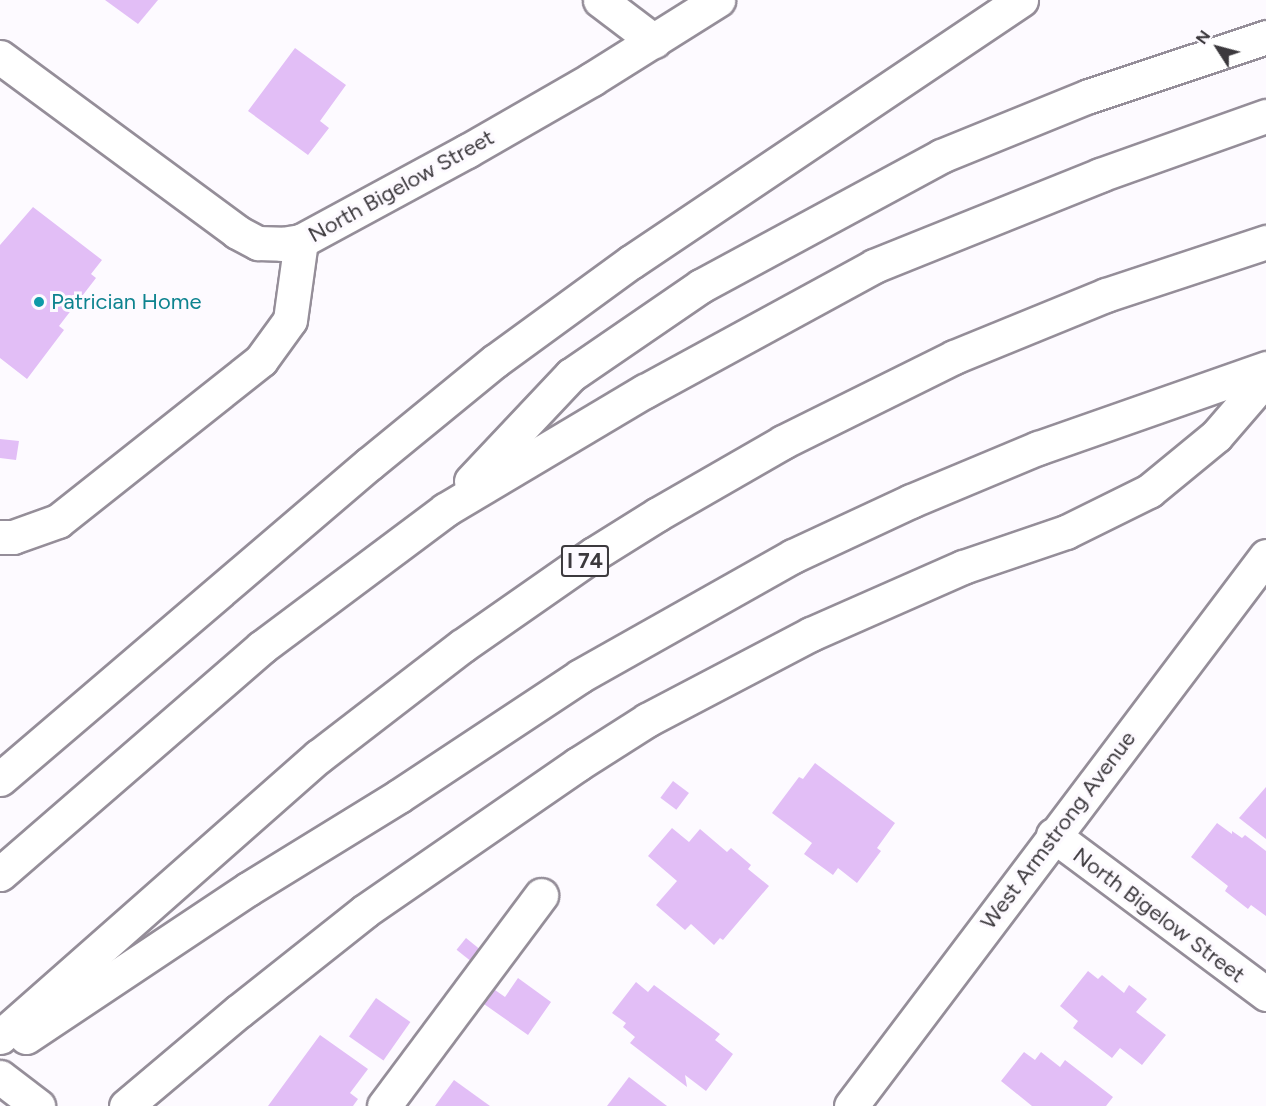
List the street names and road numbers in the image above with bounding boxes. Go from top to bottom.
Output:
street label: North Bigelow Street [304,124,498,248]
road number: I 74 [560,543,610,579]
street label: West Armstrong Avenue [975,726,1141,934]
street label: North Bigelow Street [1068,842,1250,988]

